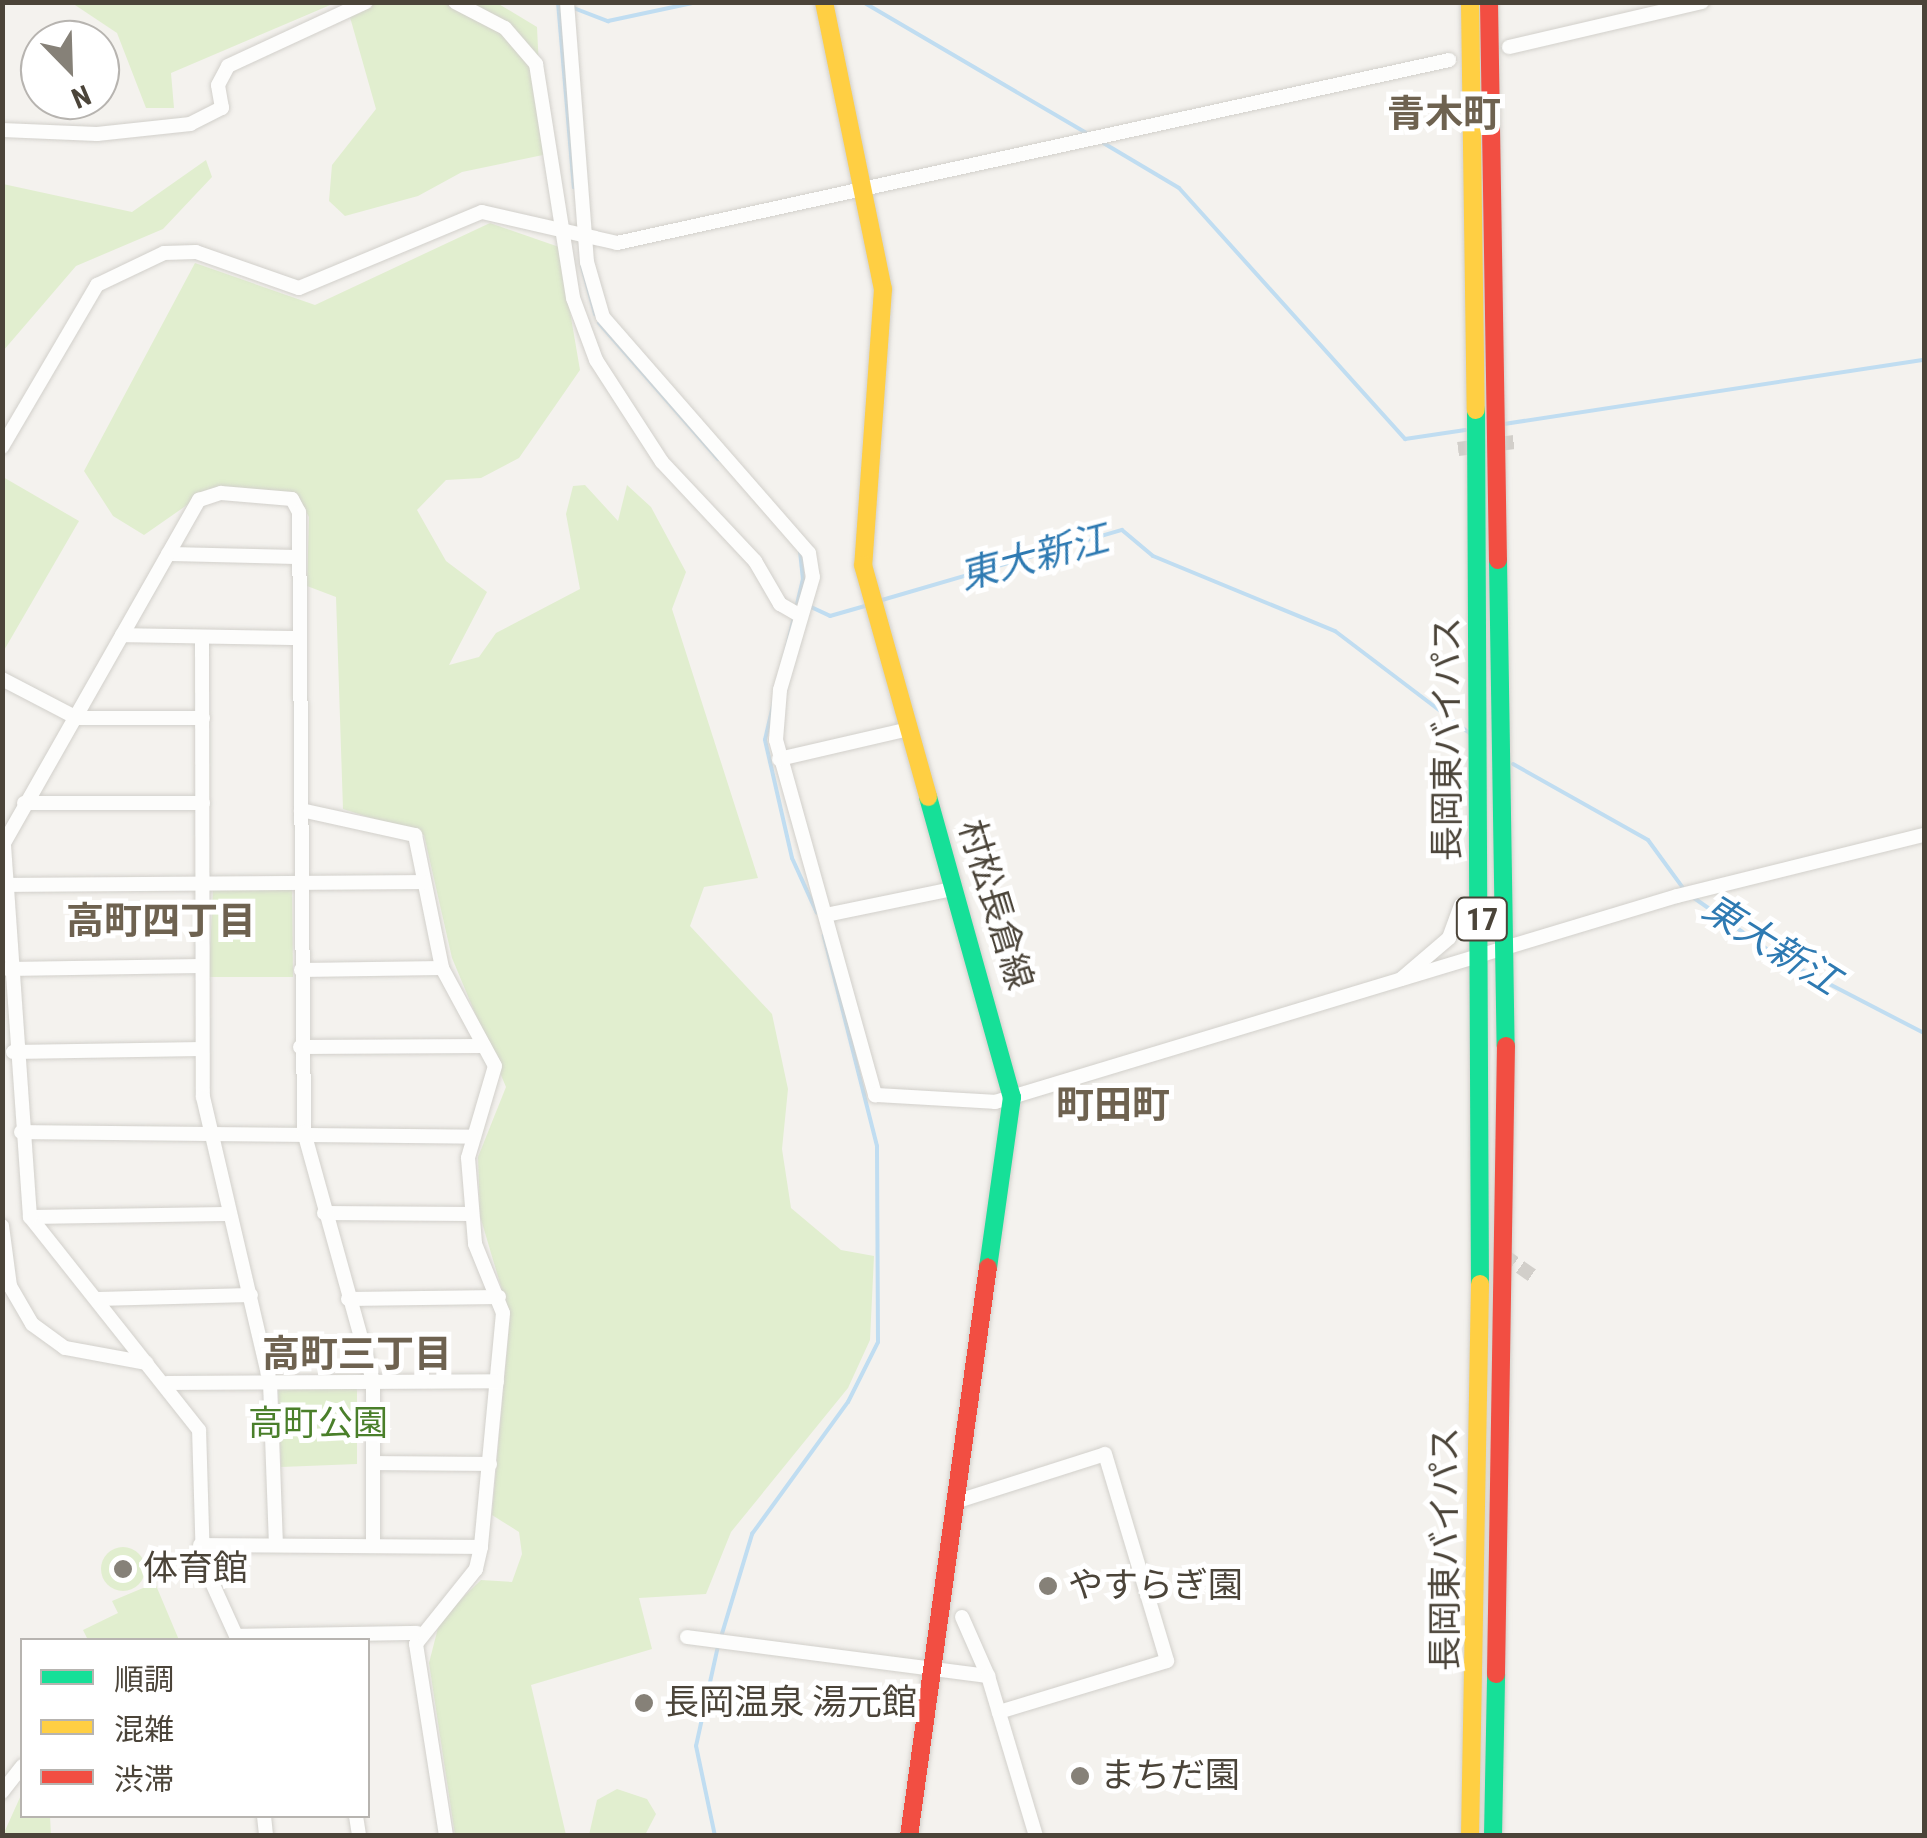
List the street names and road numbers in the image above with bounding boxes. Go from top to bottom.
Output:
street label: 長岡東バイパス [1427,617,1469,861]
street label: 村松長倉線 [949,815,1041,995]
road number: 17 [1454,892,1510,946]
street label: 長岡東バイパス [1425,1427,1467,1671]

